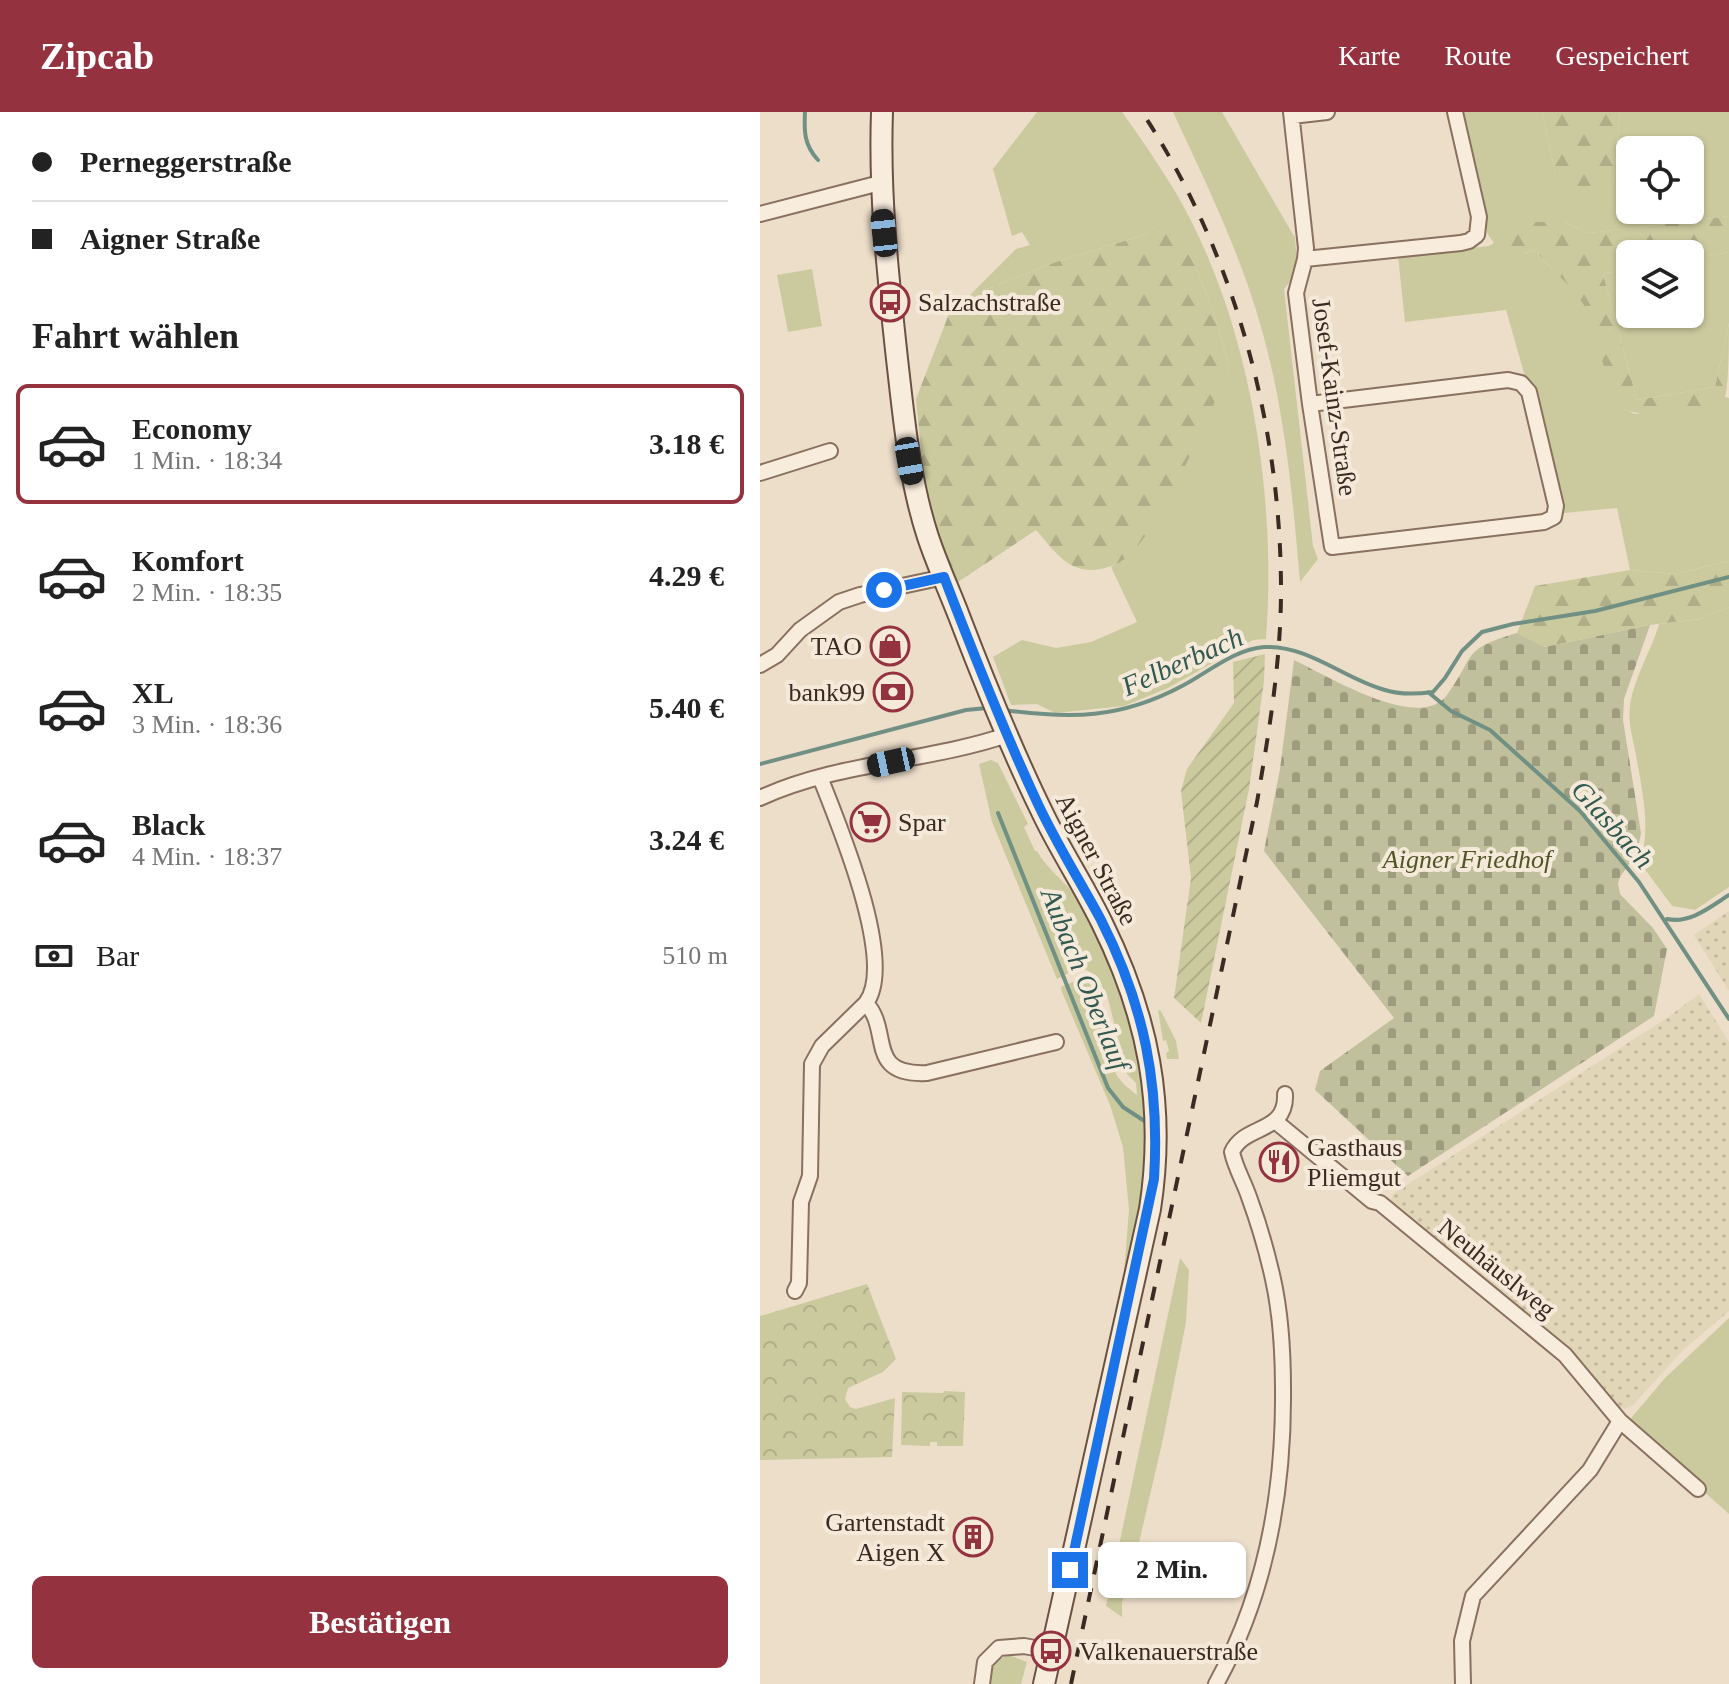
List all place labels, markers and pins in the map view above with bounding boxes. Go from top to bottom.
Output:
bus stop icon: Salzachstraße [869,281,911,323]
place label: Salzachstraße [918,288,1061,317]
shop icon: TAO [869,625,911,667]
place label: TAO [811,632,862,661]
bank icon: bank99 [872,671,914,713]
place label: bank99 [788,678,865,707]
supermarket icon: Spar [849,801,891,843]
place label: Spar [898,808,946,837]
place label: Gasthaus Pliemgut [1307,1133,1402,1192]
restaurant icon: Gasthaus Pliemgut [1258,1141,1300,1183]
place label: Gartenstadt Aigen X [825,1508,946,1567]
building icon: Gartenstadt Aigen X [952,1516,994,1558]
bus stop icon: Valkenauerstraße [1030,1630,1072,1672]
place label: Valkenauerstraße [1079,1637,1258,1666]

